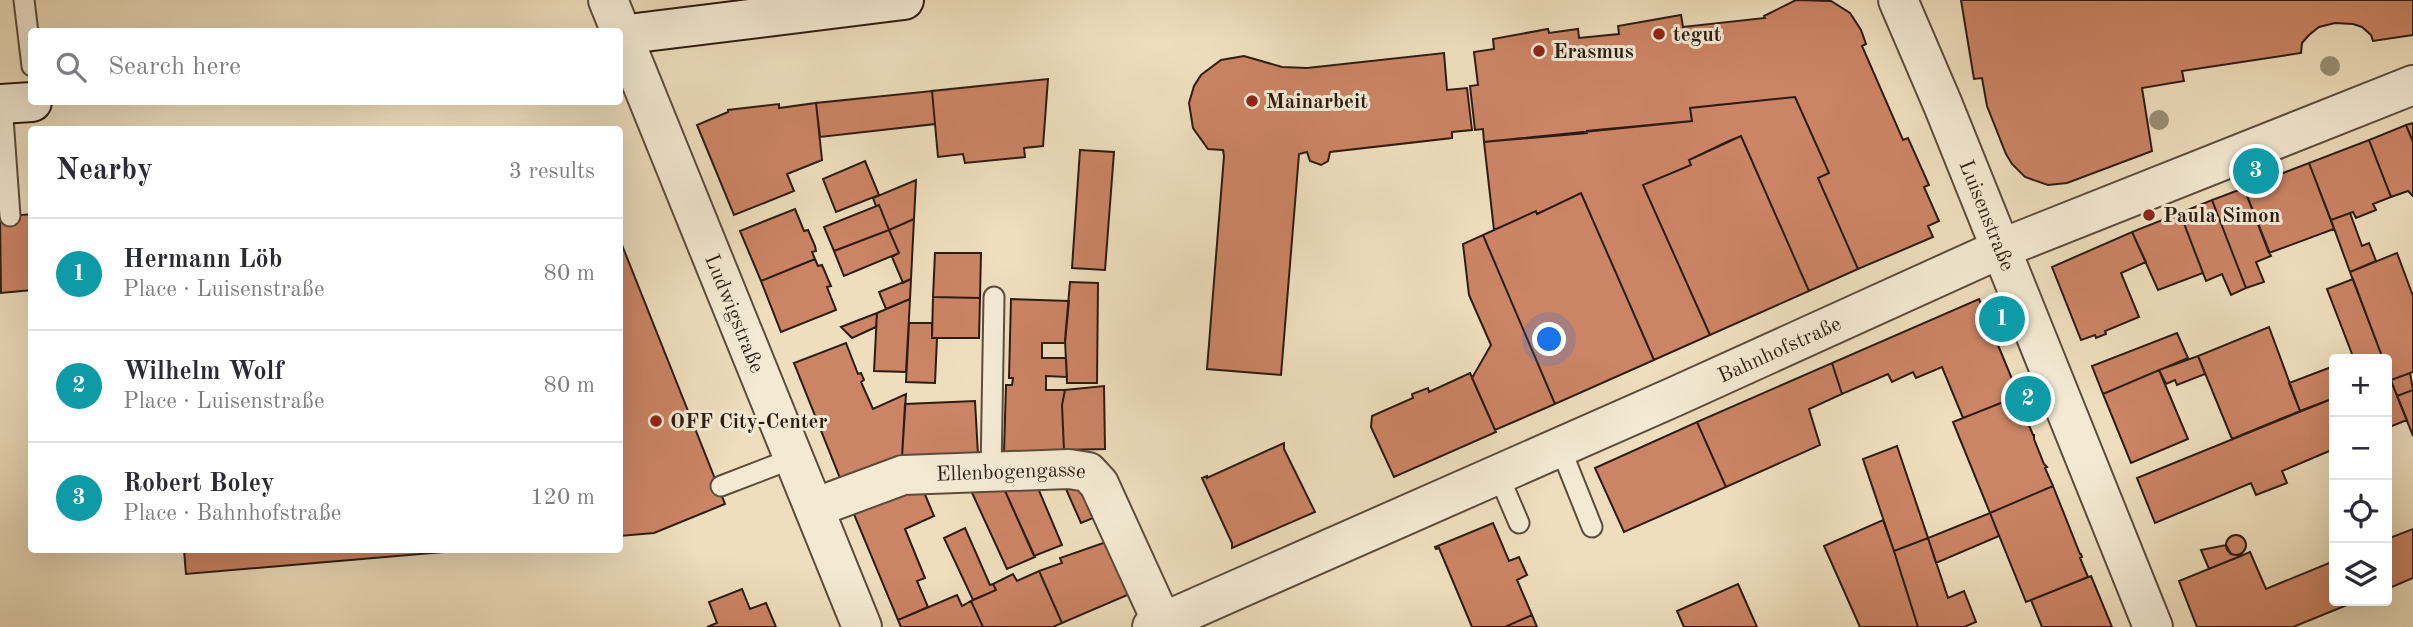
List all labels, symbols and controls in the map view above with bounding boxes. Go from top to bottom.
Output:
place label: tegut [1673,25,1722,46]
marker: tegut [1651,26,1667,42]
search box [28,28,623,105]
place label: Erasmus [1553,42,1634,63]
marker: Erasmus [1531,43,1547,59]
icon: search [52,48,90,86]
text: Search here [108,54,241,80]
place label: Mainarbeit [1266,92,1368,113]
marker: Mainarbeit [1244,93,1260,109]
pin: 3 [2233,145,2279,197]
text: Nearby [56,156,153,186]
street label: Luisenstraße [1954,157,2018,274]
text: 3 results [509,160,595,183]
place label: Paula Simon [2163,206,2280,227]
marker: Paula Simon [2141,207,2157,223]
text: Hermann Löb [123,247,282,273]
street label: Ludwigstraße [700,252,767,376]
text: 1 [72,262,86,285]
text: 80 m [544,262,595,285]
text: Place · Luisenstraße [123,278,325,301]
pin: 1 [1979,293,2025,345]
street label: Bahnhofstraße [1715,314,1845,388]
your location [1532,322,1566,356]
map controls [2329,354,2392,606]
button: + [2329,354,2392,417]
text: Wilhelm Wolf [123,359,284,385]
pin: 2 [2005,373,2051,425]
text: 2 [72,374,86,397]
text: 80 m [544,374,595,397]
text: Place · Luisenstraße [123,390,325,413]
place label: OFF City-Center [670,412,828,433]
marker: OFF City-Center [648,413,664,429]
button: − [2329,417,2392,480]
street label: Ellenbogengasse [936,460,1087,486]
text: Robert Boley [123,471,275,497]
button: locate [2329,480,2392,543]
text: 3 [72,486,86,509]
text: 120 m [530,486,595,509]
text: Place · Bahnhofstraße [123,502,341,525]
button: layers [2329,543,2392,606]

